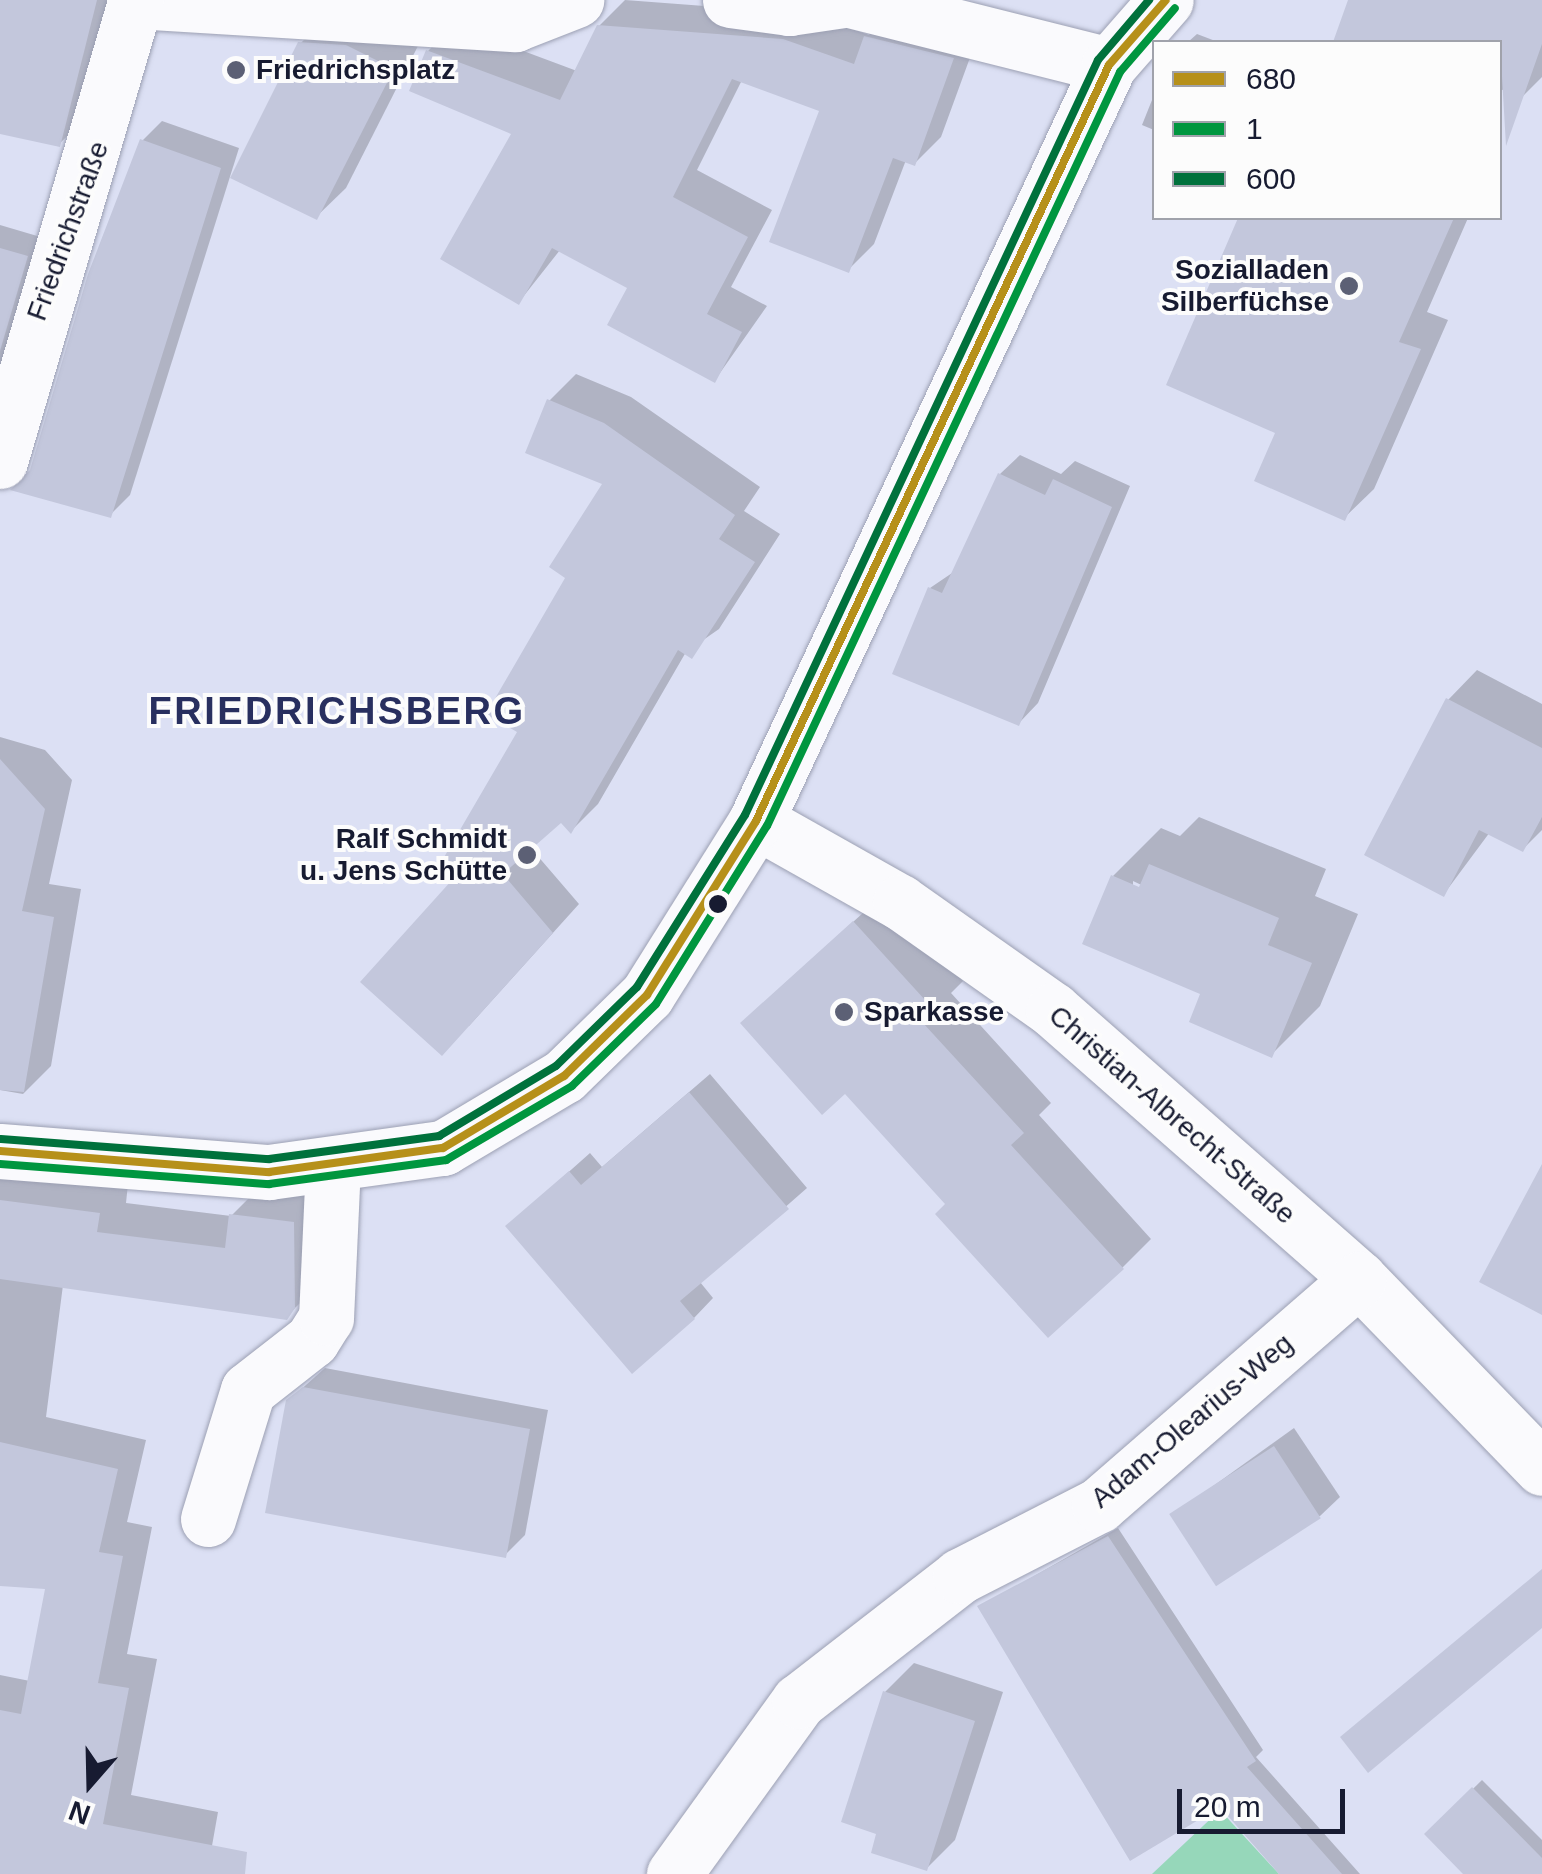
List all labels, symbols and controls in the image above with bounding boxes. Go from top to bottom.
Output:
legend [1152,40,1502,220]
place label: Friedrichsplatz [256,53,455,87]
marker: Friedrichsplatz [225,59,247,81]
text: 680 [1246,62,1296,95]
text: 1 [1246,112,1263,145]
street label: Friedrichstraße [20,137,116,325]
text: 600 [1246,162,1296,195]
place label: Sozialladen Silberfüchse [1161,253,1329,319]
marker: Sozialladen Silberfüchse [1338,275,1360,297]
district label: FRIEDRICHSBERG [148,689,526,735]
place label: Ralf Schmidt u. Jens Schütte [300,822,507,888]
marker: Ralf Schmidt u. Jens Schütte [516,844,538,866]
unlabelled marker [708,894,728,914]
place label: Sparkasse [864,995,1004,1029]
street label: Christian-Albrecht-Straße [1042,999,1302,1231]
marker: Sparkasse [833,1001,855,1023]
street label: Adam-Olearius-Weg [1084,1327,1300,1515]
north arrow [40,1734,140,1834]
scale bar [1182,1769,1350,1831]
text: 20 m [1194,1790,1261,1823]
text: N [65,1795,94,1831]

